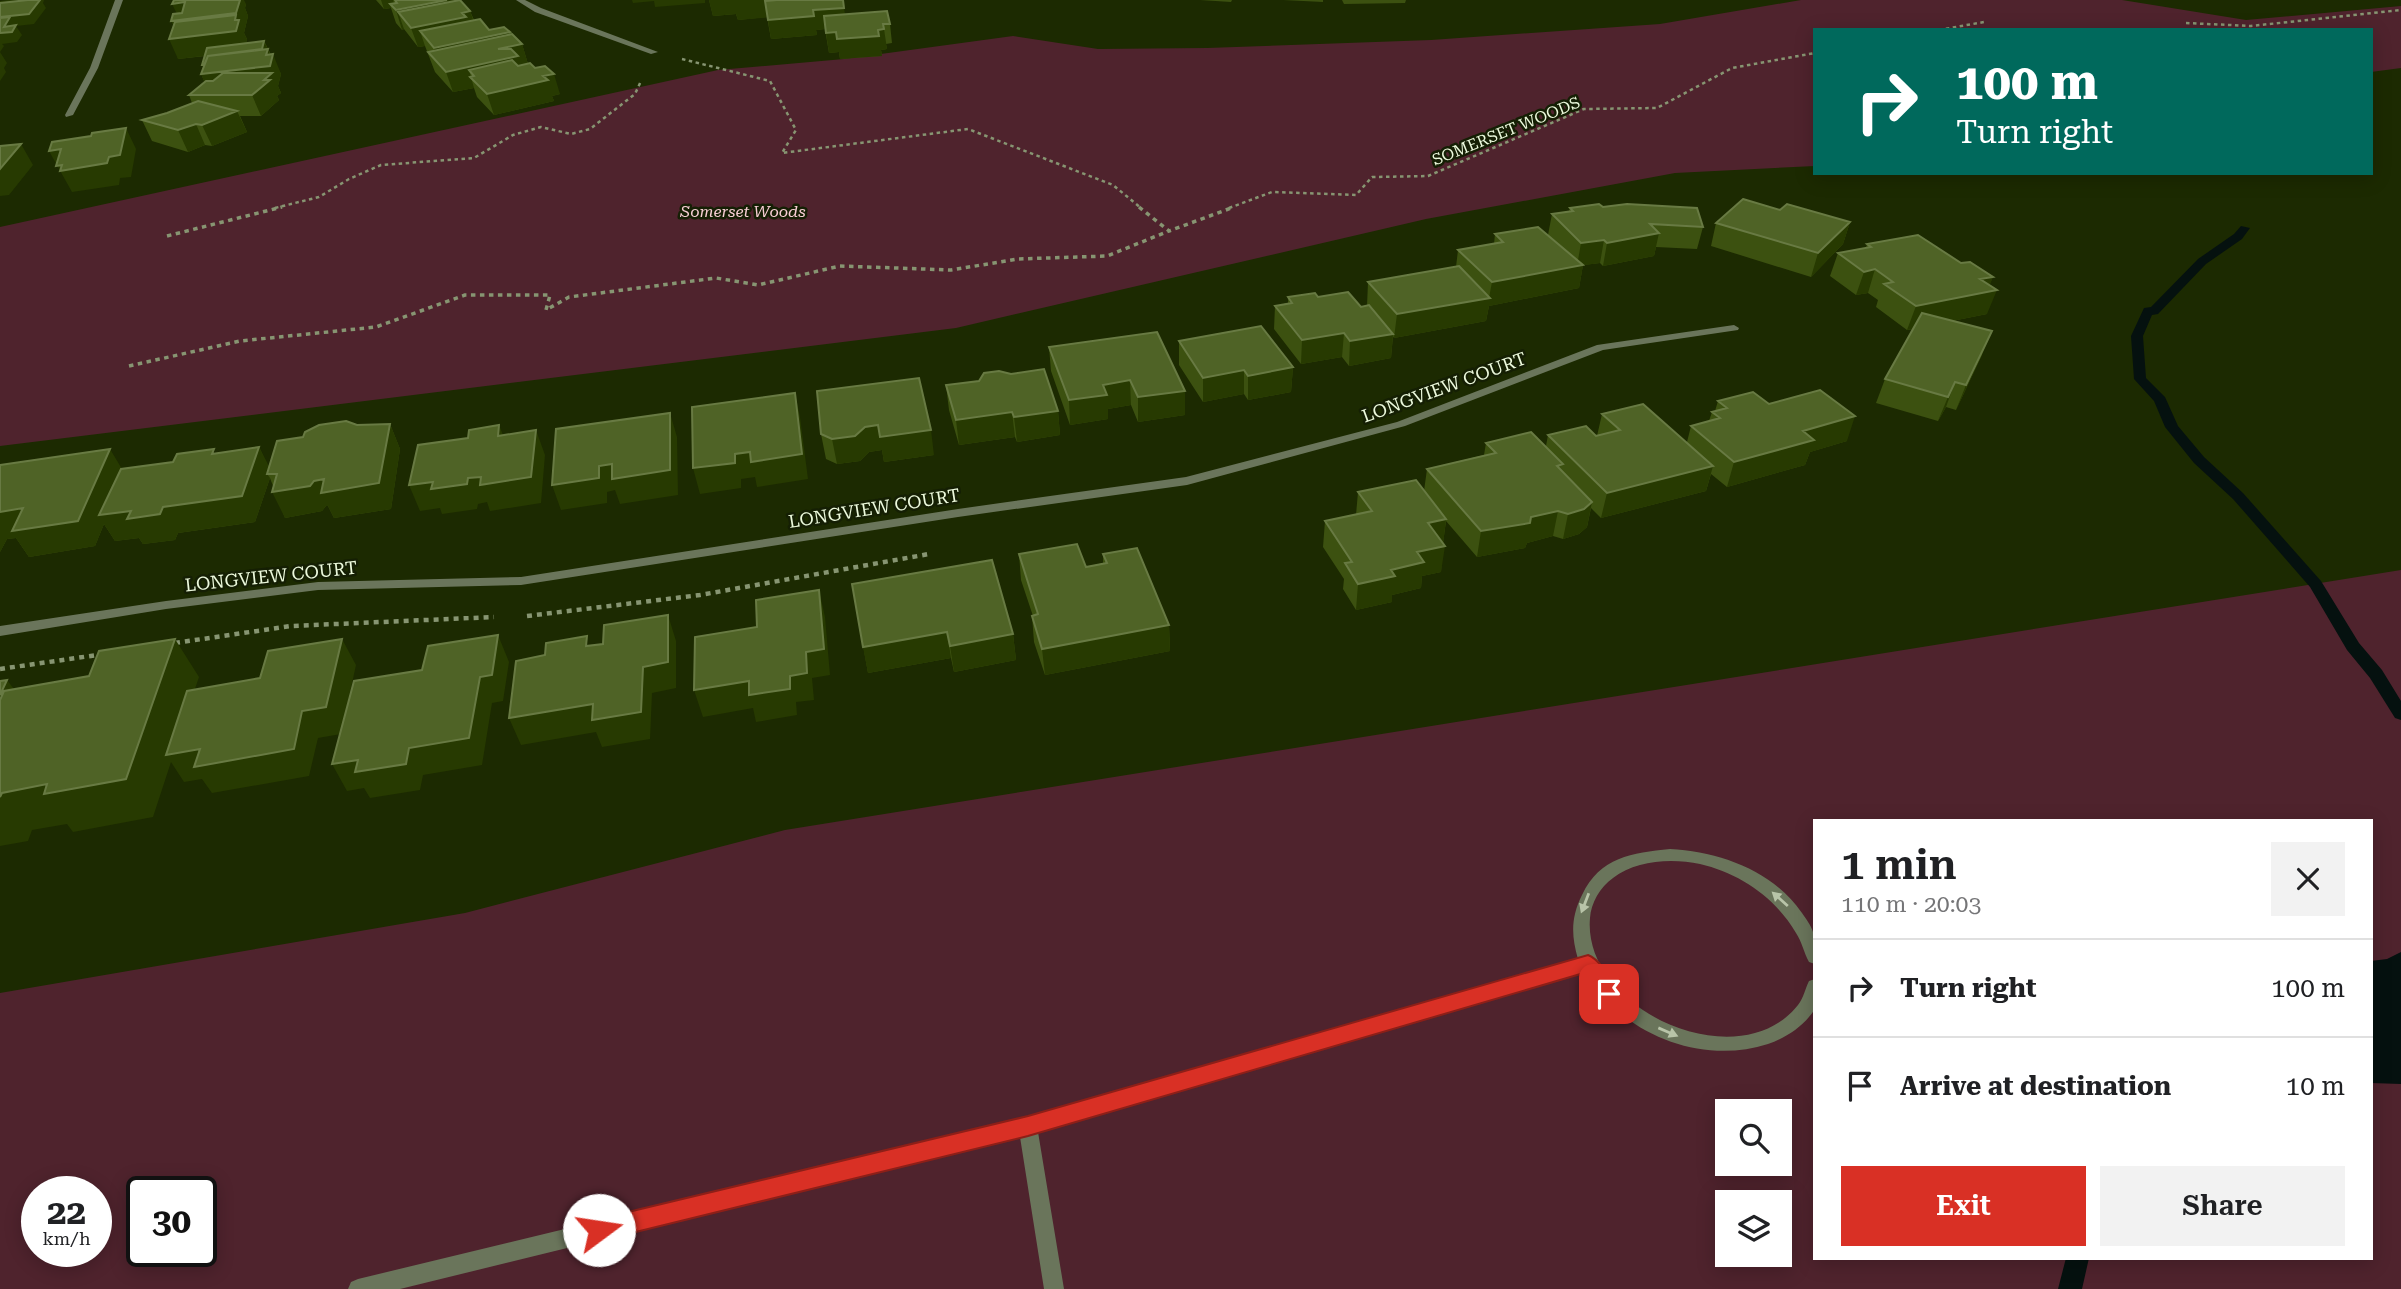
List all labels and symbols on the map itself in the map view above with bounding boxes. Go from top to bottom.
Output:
street label: SOMERSET WOODS [1429,93,1583,169]
park label: Somerset Woods [679,202,806,221]
street label: LONGVIEW COURT [1359,348,1529,426]
street label: LONGVIEW COURT [787,484,961,532]
street label: LONGVIEW COURT [184,557,358,595]
one-way arrow [1772,892,1789,907]
one-way arrow [1580,893,1591,914]
pin [1579,964,1639,1024]
one-way arrow [1658,1026,1679,1037]
speed limit sign: 30 [126,1176,217,1267]
position arrow [562,1193,636,1267]

